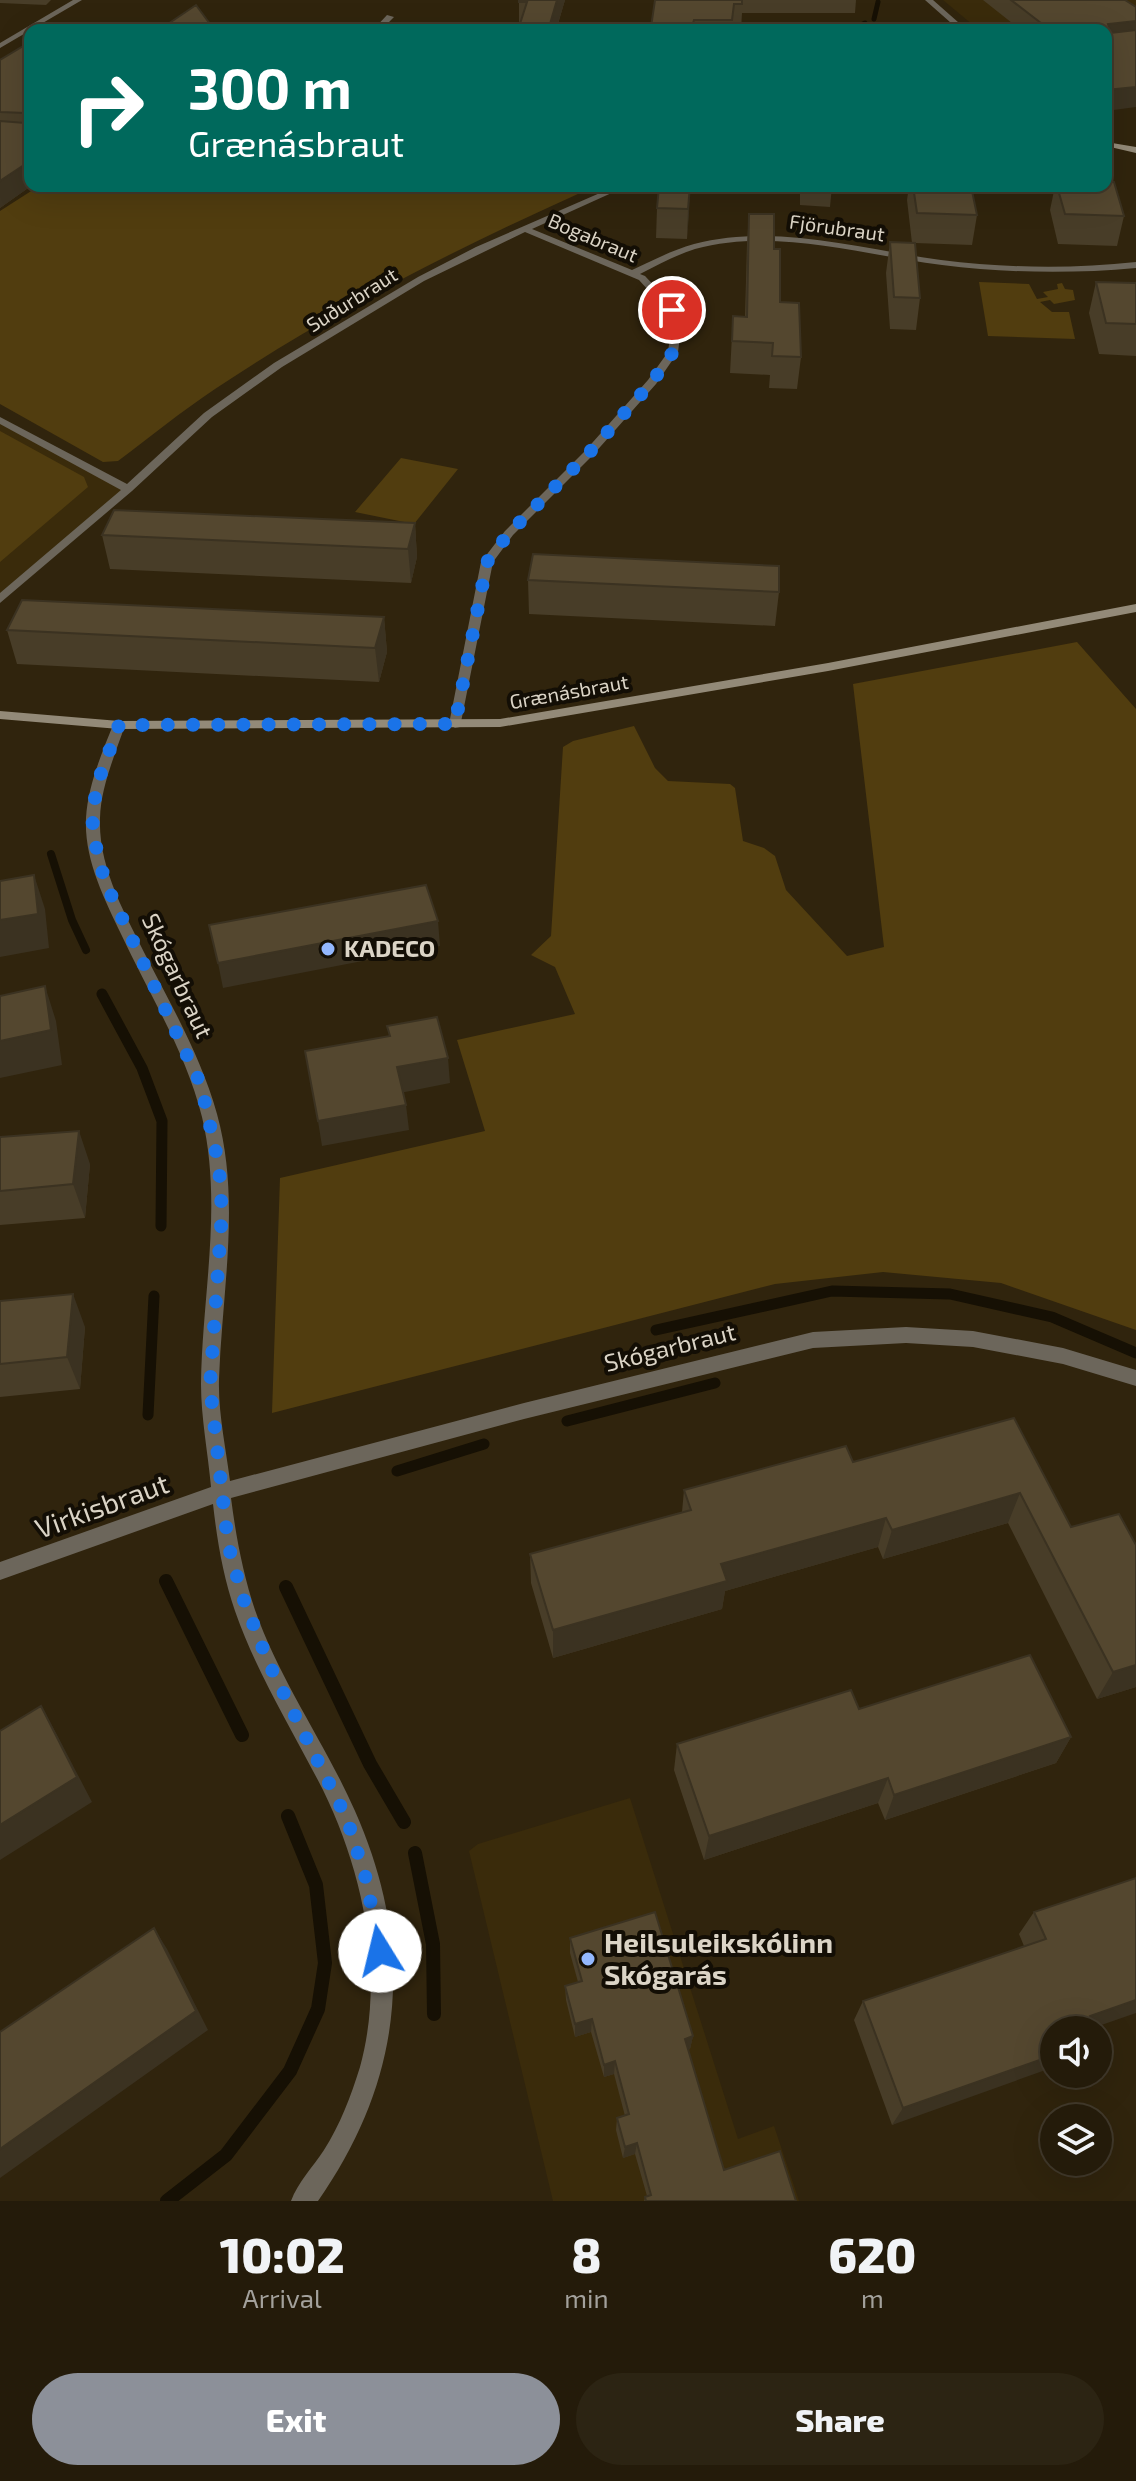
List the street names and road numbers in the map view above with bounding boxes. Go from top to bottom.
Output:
street label: Bogabraut [545,207,642,267]
street label: Fjörubraut [788,208,887,246]
street label: Suðurbraut [302,262,402,336]
street label: Grænásbraut [508,669,630,713]
street label: Skógarbraut [137,908,220,1042]
street label: Skógarbraut [601,1316,738,1377]
street label: Virkisbraut [30,1465,173,1545]

